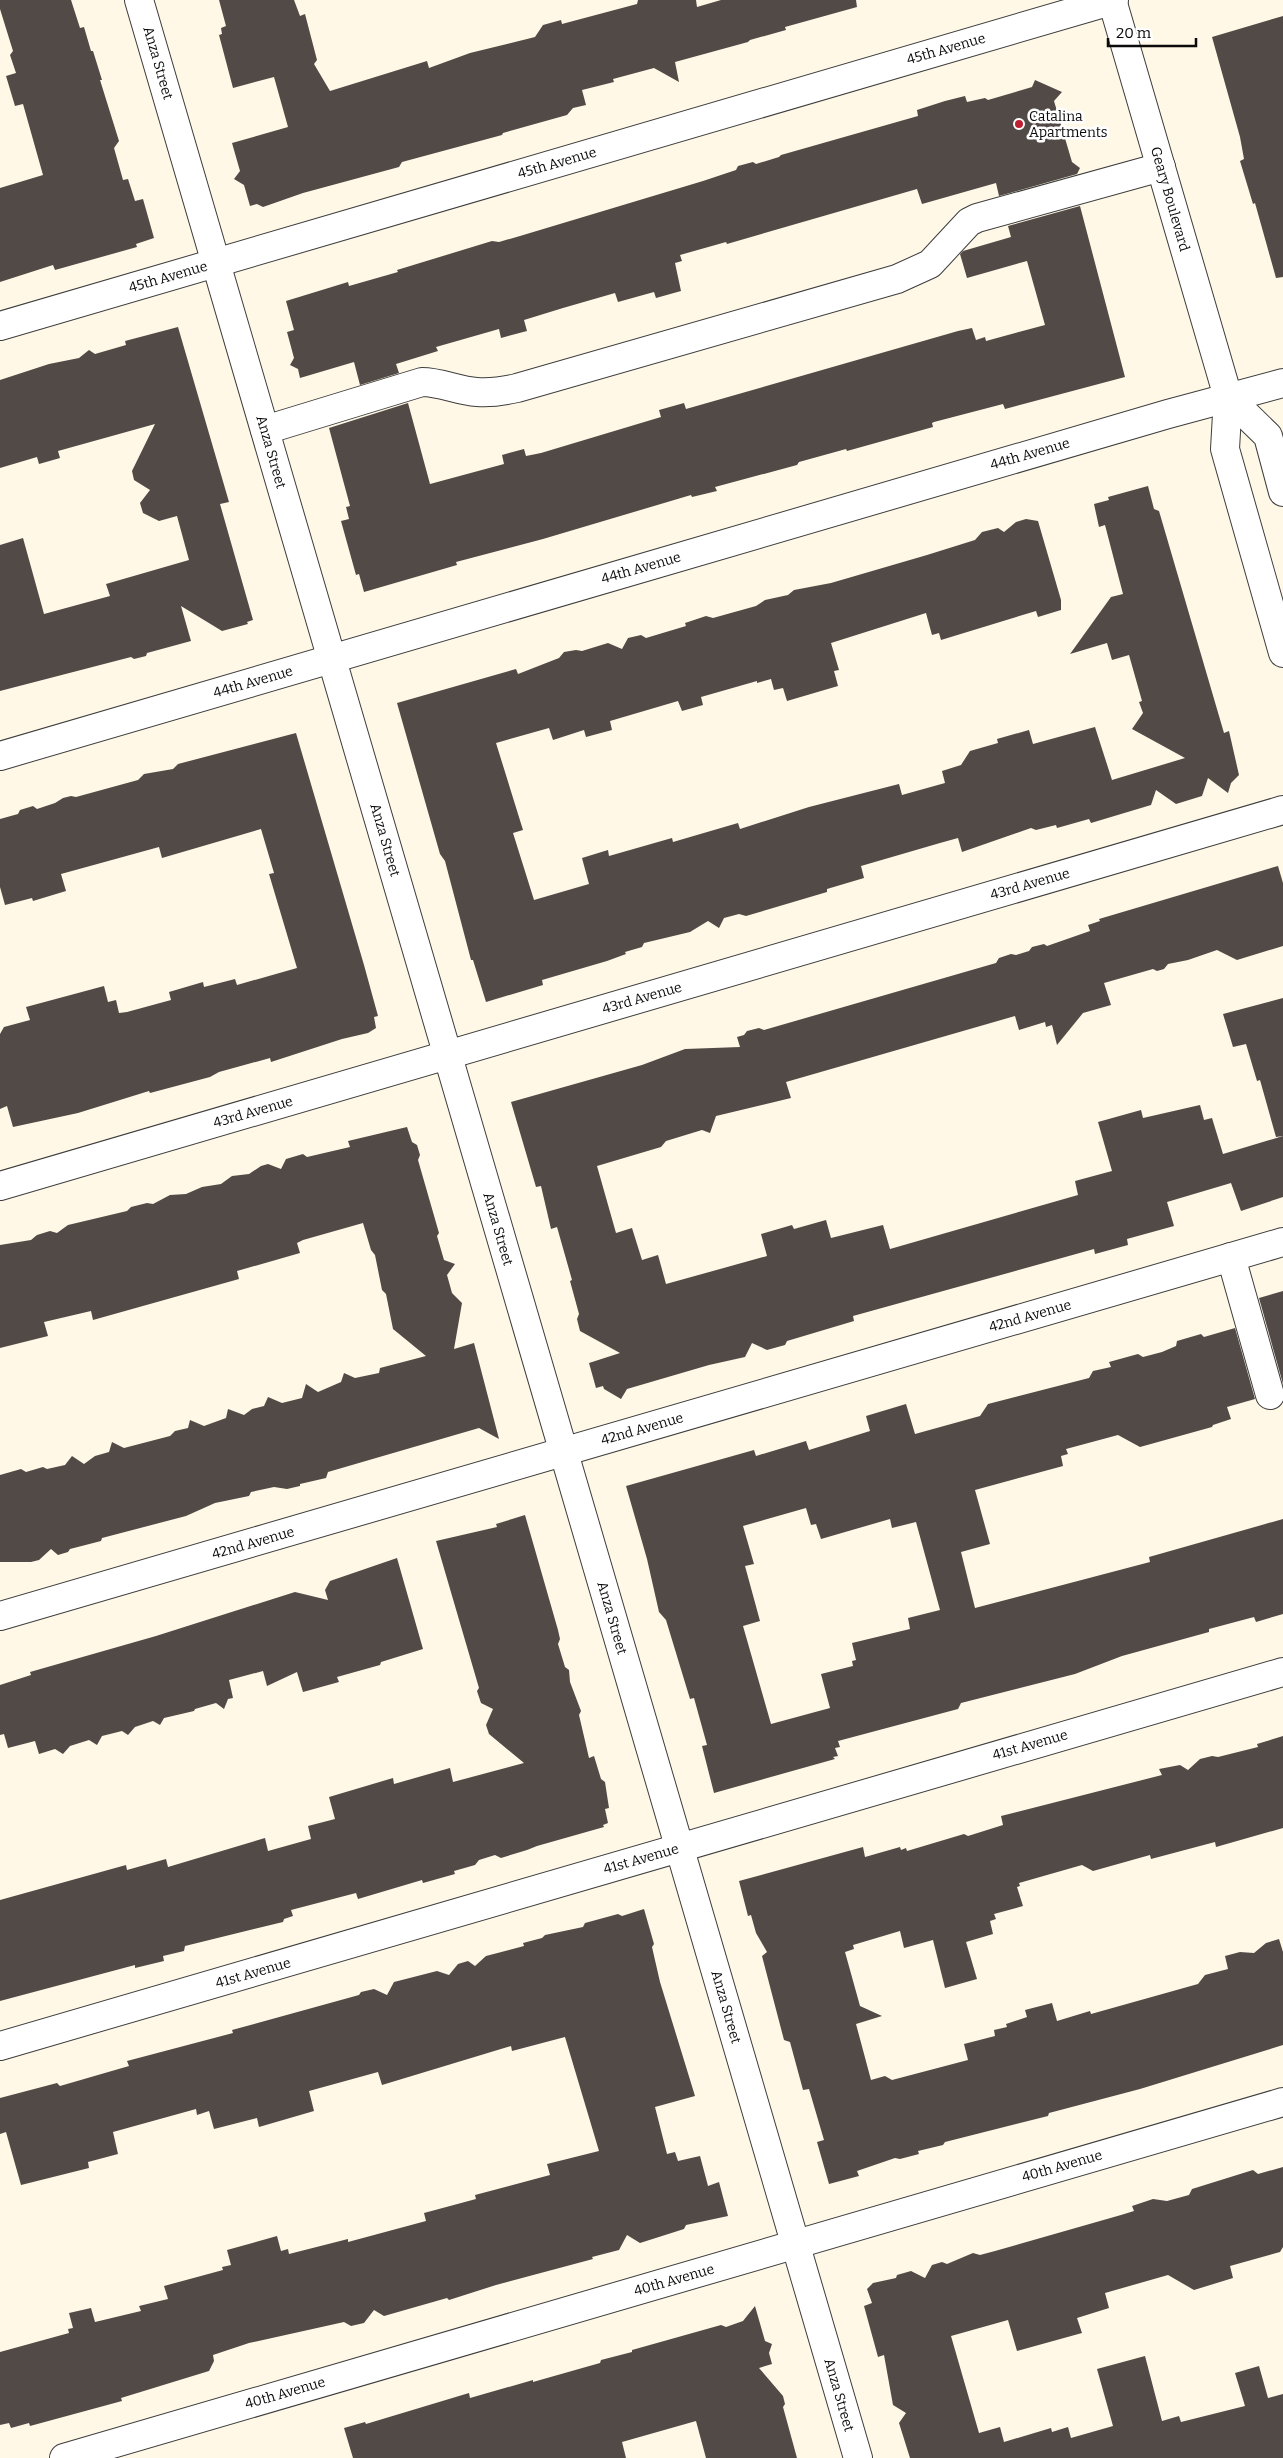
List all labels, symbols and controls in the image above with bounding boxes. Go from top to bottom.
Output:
scale bar [1108,15,1196,47]
street label: Anza Street [139,24,177,102]
text: 20 m [1116,24,1152,42]
street label: 45th Avenue [905,30,987,68]
place label: Catalina Apartments [1029,108,1107,141]
marker: Catalina Apartments [1013,118,1025,130]
street label: 45th Avenue [516,144,598,182]
street label: Geary Boulevard [1147,145,1193,253]
street label: 45th Avenue [127,258,209,296]
street label: Anza Street [252,413,290,491]
street label: 44th Avenue [988,435,1072,473]
street label: 44th Avenue [599,549,683,587]
street label: 44th Avenue [211,663,295,701]
street label: Anza Street [366,801,404,879]
street label: 43rd Avenue [988,865,1072,903]
street label: 43rd Avenue [600,979,684,1017]
street label: 43rd Avenue [211,1093,295,1131]
street label: Anza Street [479,1190,517,1268]
street label: 42nd Avenue [987,1296,1073,1336]
street label: 42nd Avenue [599,1409,685,1449]
street label: 42nd Avenue [210,1523,296,1563]
street label: Anza Street [593,1579,631,1657]
street label: 41st Avenue [990,1726,1070,1764]
street label: 41st Avenue [601,1840,681,1878]
street label: 41st Avenue [213,1954,293,1992]
street label: Anza Street [707,1968,745,2046]
street label: 40th Avenue [1020,2146,1104,2186]
street label: 40th Avenue [632,2260,716,2300]
street label: Anza Street [820,2356,858,2434]
street label: 40th Avenue [243,2373,327,2413]

